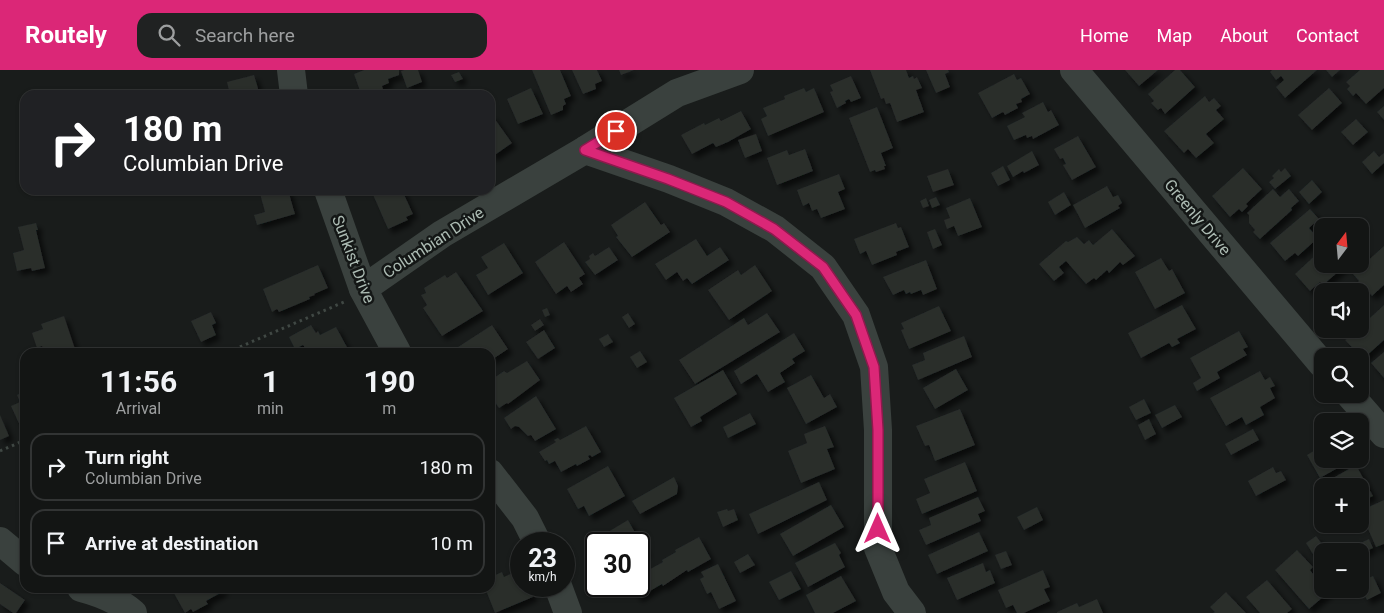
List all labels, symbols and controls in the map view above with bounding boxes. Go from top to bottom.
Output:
search box [137,13,487,58]
text: Routely [25,21,107,49]
icon: search [155,21,183,49]
text: Search here [195,24,295,47]
text: Home [1080,25,1129,46]
text: Map [1157,25,1192,46]
text: About [1220,25,1268,46]
text: Contact [1296,25,1359,46]
text: 180 m [123,109,222,150]
icon: right [40,110,105,175]
pin [595,110,637,152]
icon: arrive [602,117,630,145]
text: Columbian Drive [123,151,283,176]
street label: Greenly Drive [1160,175,1235,259]
street label: Columbian Drive [379,203,487,282]
street label: Sunkist Drive [328,213,379,306]
north arrow [1314,218,1369,272]
map controls [1314,218,1369,598]
button: sound [1314,283,1369,338]
button: search [1314,348,1369,403]
text: 11:56 [100,364,177,399]
text: 1 [262,364,279,399]
text: 190 [364,364,415,399]
text: Arrival [116,399,161,418]
text: min [257,399,284,418]
text: m [382,399,396,418]
button: layers [1314,413,1369,468]
text: Turn right [85,446,169,469]
icon: right [42,453,70,481]
text: 180 m [420,456,473,479]
text: Columbian Drive [85,469,202,488]
button: + [1314,478,1369,533]
position arrow [851,502,903,554]
icon: arrive [42,529,70,557]
text: Arrive at destination [85,532,258,555]
text: 10 m [430,532,473,555]
speed limit sign: 30 [585,532,650,597]
button: − [1314,543,1369,598]
text: 23 [528,544,557,573]
text: km/h [528,570,557,584]

